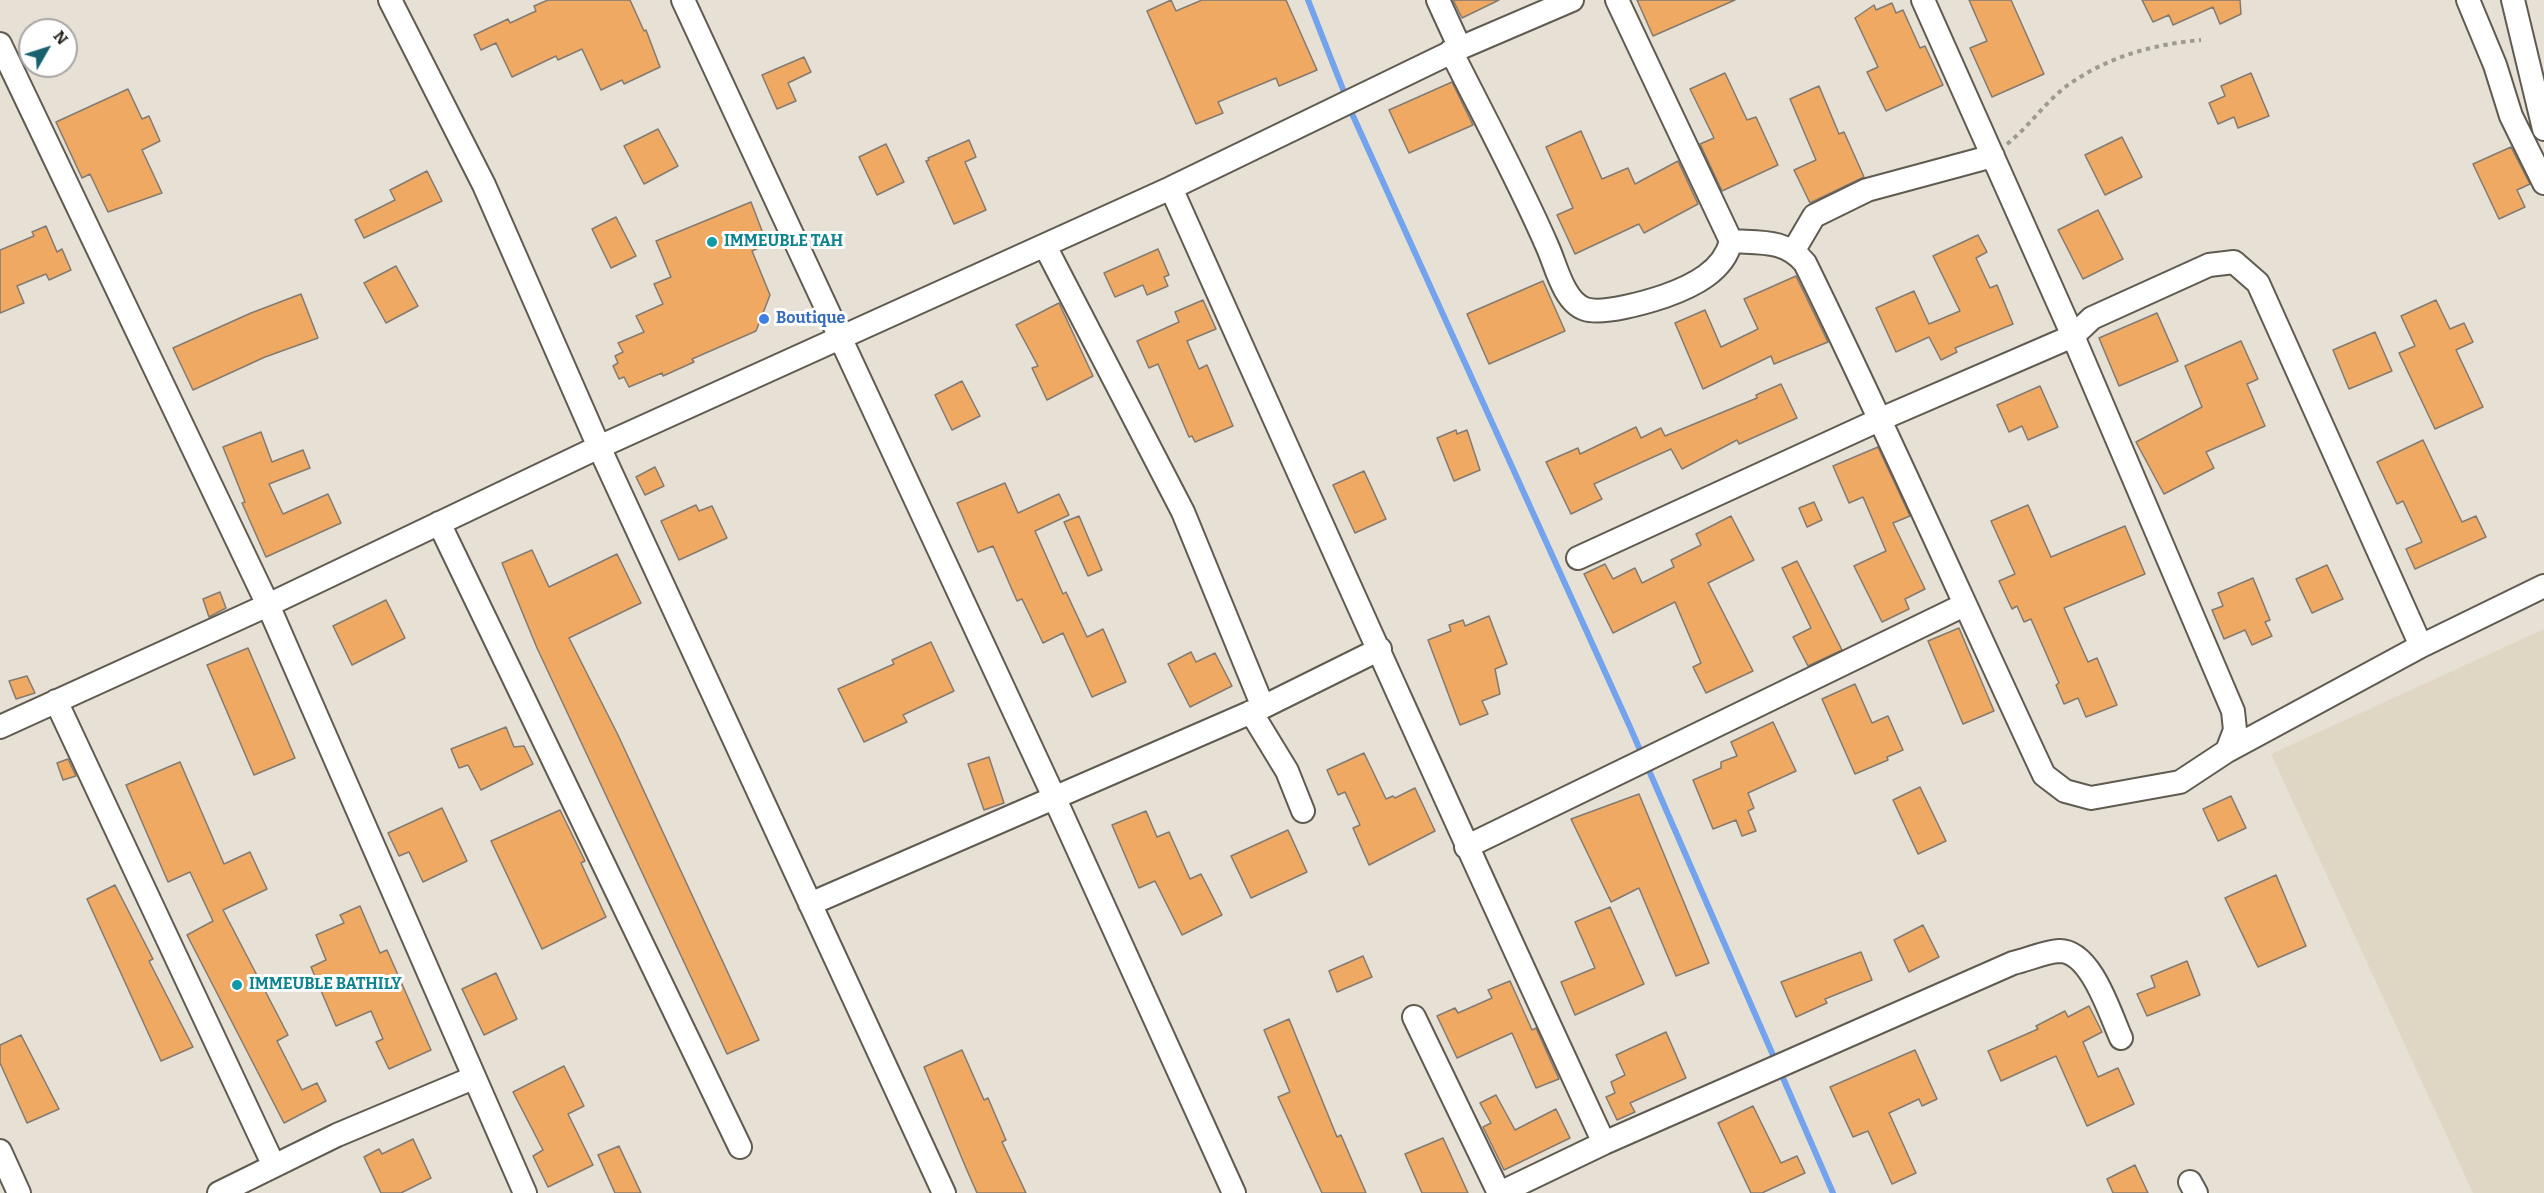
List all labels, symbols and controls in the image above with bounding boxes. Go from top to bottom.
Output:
north arrow [18,18,78,78]
text: N [50,27,72,48]
place label: IMMEUBLE TAH [724,232,843,252]
marker: IMMEUBLE TAH [705,235,719,249]
place label: Boutique [776,309,845,329]
marker: Boutique [757,312,771,326]
place label: IMMEUBLE BATHILY [249,975,402,995]
marker: IMMEUBLE BATHILY [230,978,244,992]

